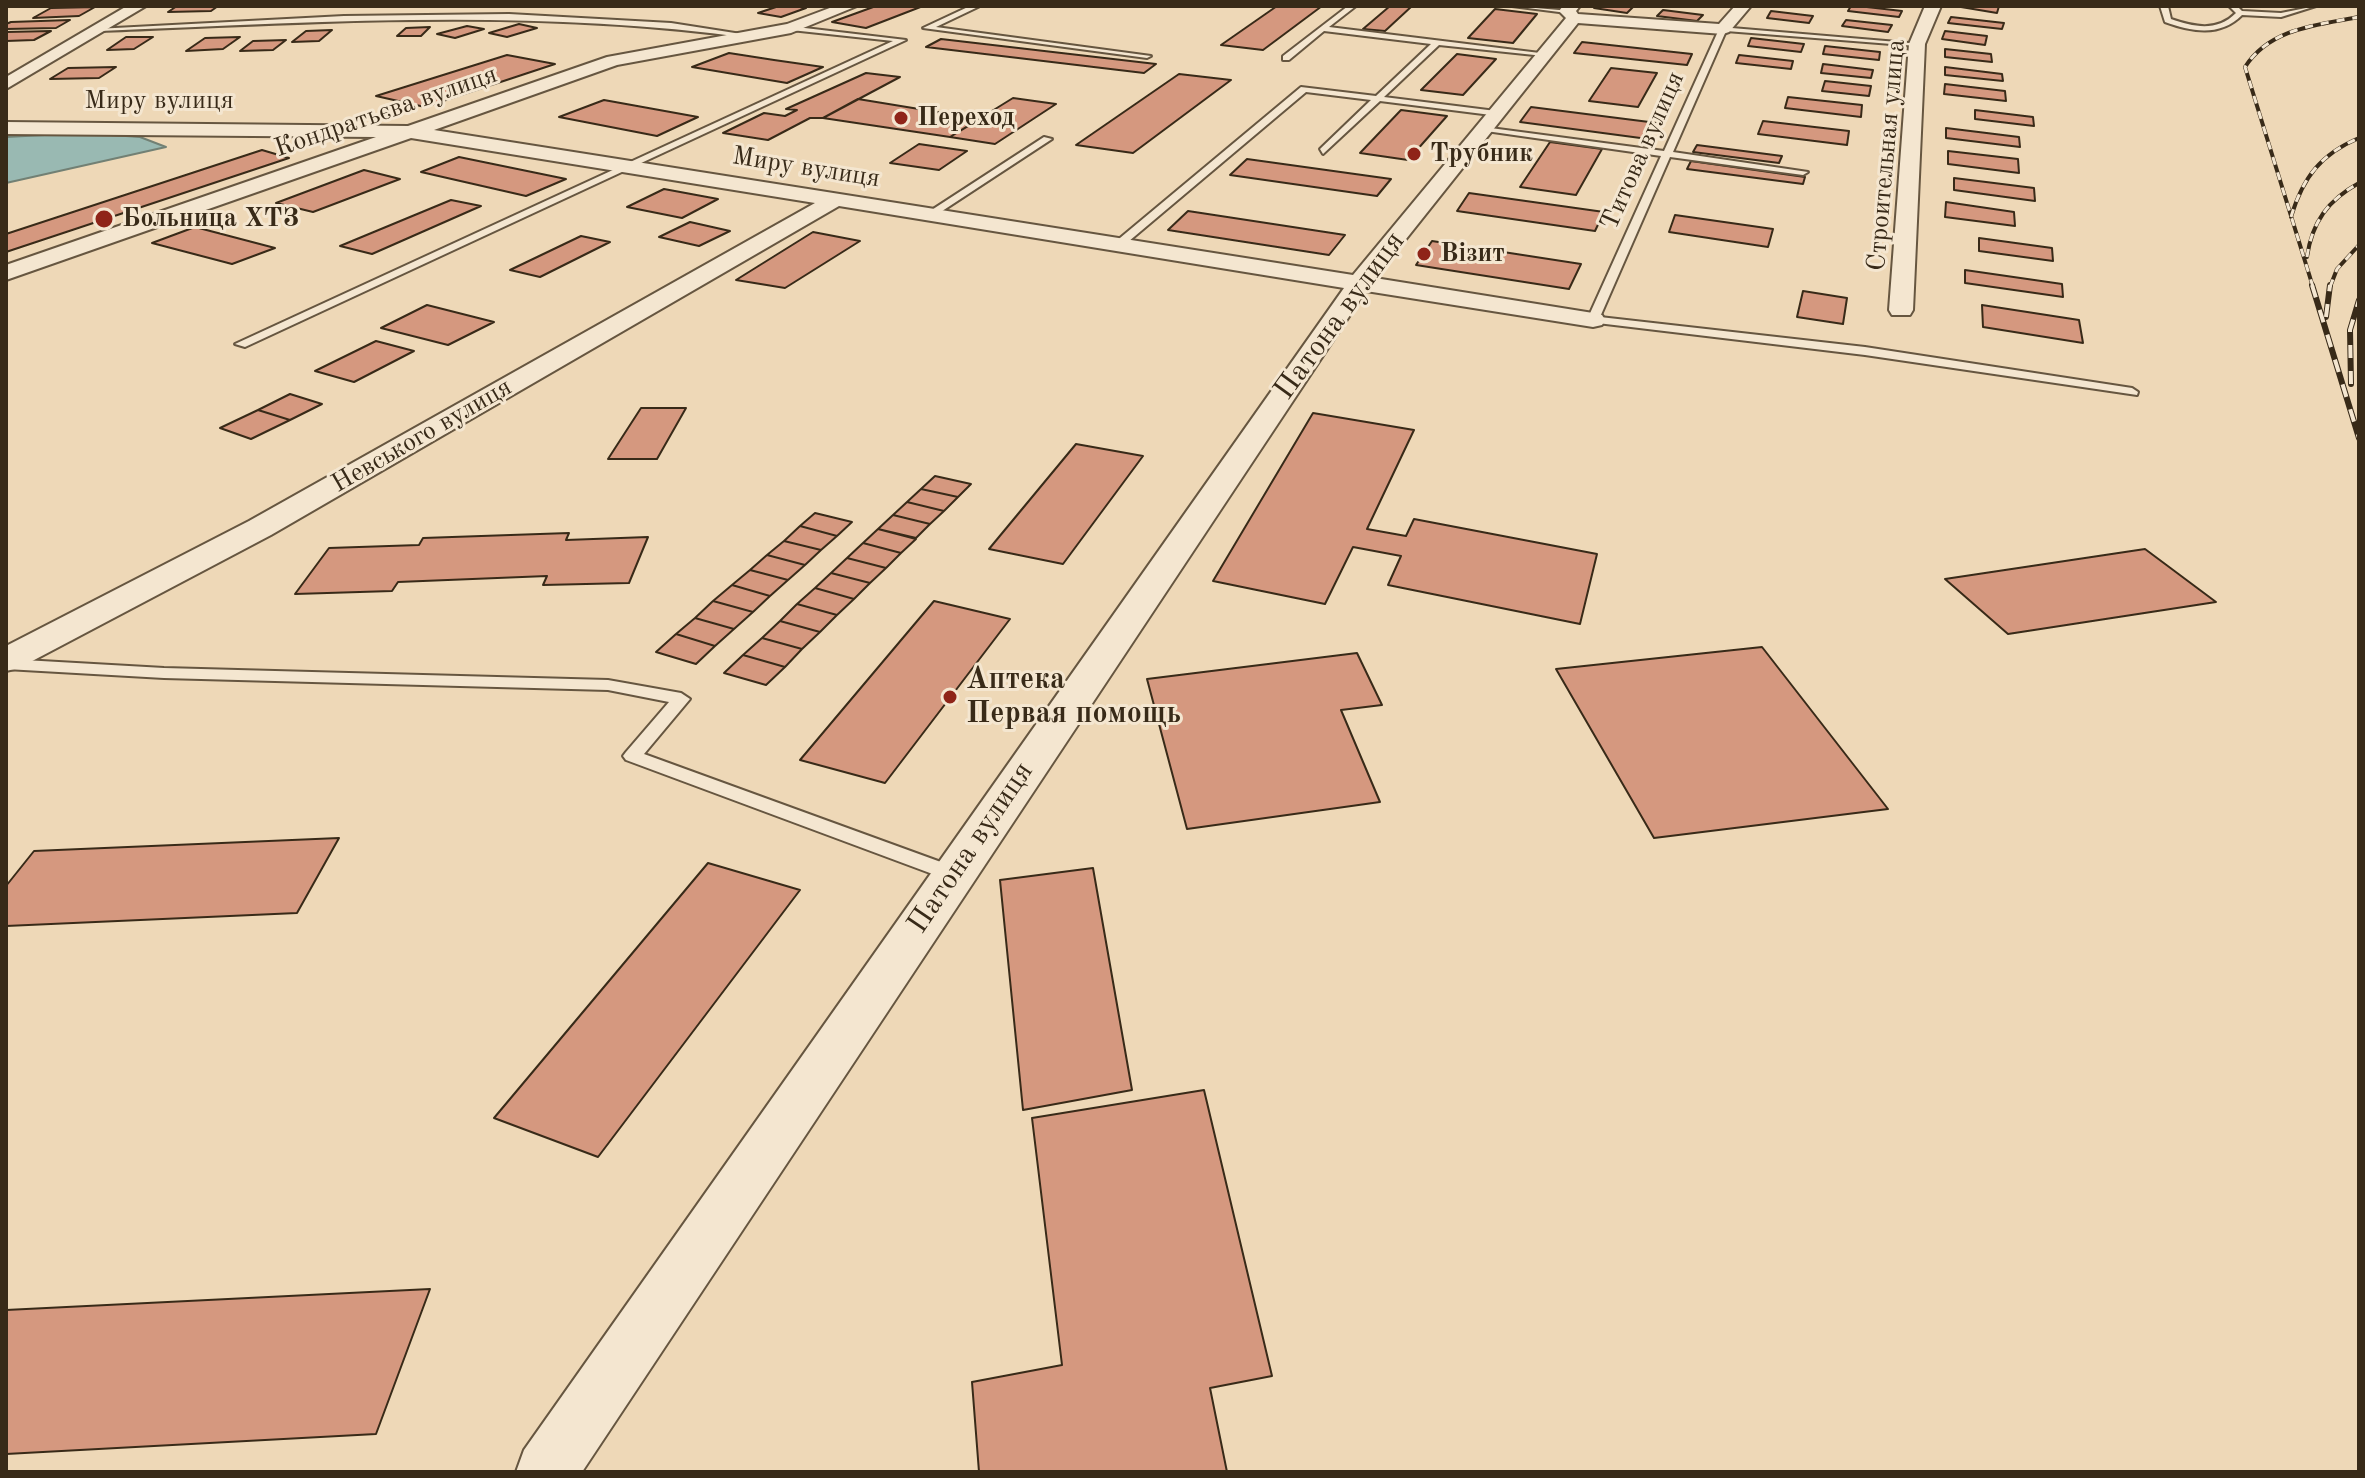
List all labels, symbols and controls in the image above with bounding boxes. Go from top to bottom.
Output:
street label: Строительная улица [1861,38,1913,272]
street label: Кондратьєва вулиця [271,59,501,165]
street label: Титова вулиця [1594,67,1692,235]
street label: Миру вулиця [84,85,234,117]
place label: Переход [917,102,1015,134]
marker: Переход [892,109,910,127]
place label: Трубник [1430,138,1533,170]
street label: Миру вулиця [730,141,882,195]
marker: Трубник [1405,145,1423,163]
place label: Больница ХТЗ [122,203,299,235]
marker: Больница ХТЗ [93,208,115,230]
street label: Патона вулиця [1267,225,1413,407]
place label: Візит [1440,238,1505,270]
marker: Візит [1415,245,1433,263]
street label: Невського вулиця [326,372,518,500]
place label: Аптека Первая помощь [966,662,1181,732]
marker: Аптека Первая помощь [941,688,959,706]
street label: Патона вулиця [900,755,1042,941]

